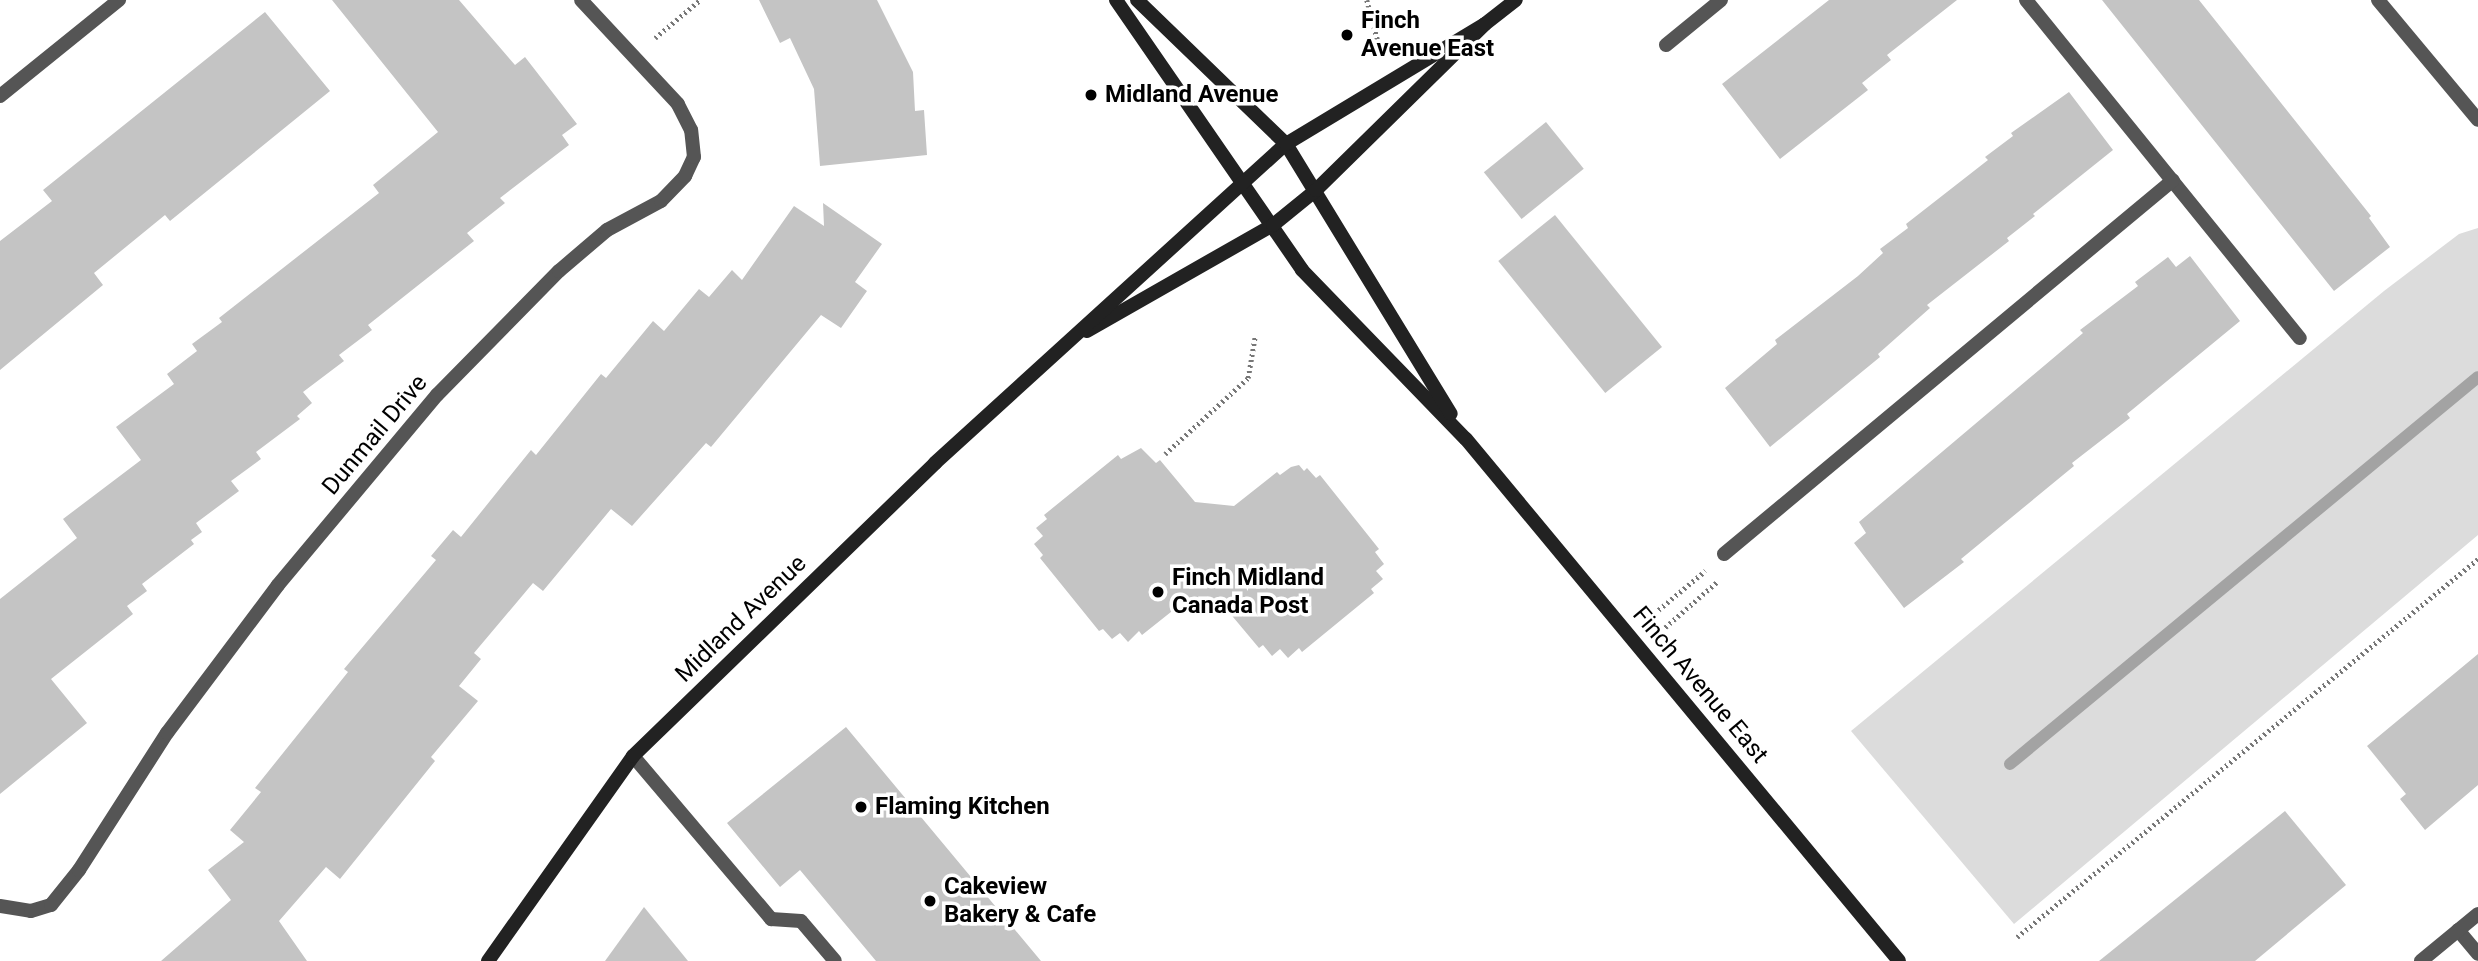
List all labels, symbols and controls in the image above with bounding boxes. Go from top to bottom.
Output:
place label: Finch Avenue East [1361,7,1494,63]
marker: Finch Avenue East [1339,27,1355,43]
place label: Midland Avenue [1105,81,1278,109]
marker: Midland Avenue [1083,87,1099,103]
street label: Dunmail Drive [316,369,434,501]
street label: Midland Avenue [670,549,812,689]
place label: Finch Midland Canada Post [1172,564,1324,620]
marker: Finch Midland Canada Post [1150,584,1166,600]
street label: Finch Avenue East [1626,601,1774,769]
place label: Flaming Kitchen [875,793,1050,821]
marker: Flaming Kitchen [853,799,869,815]
place label: Cakeview Bakery & Cafe [944,873,1096,929]
marker: Cakeview Bakery & Cafe [922,893,938,909]

